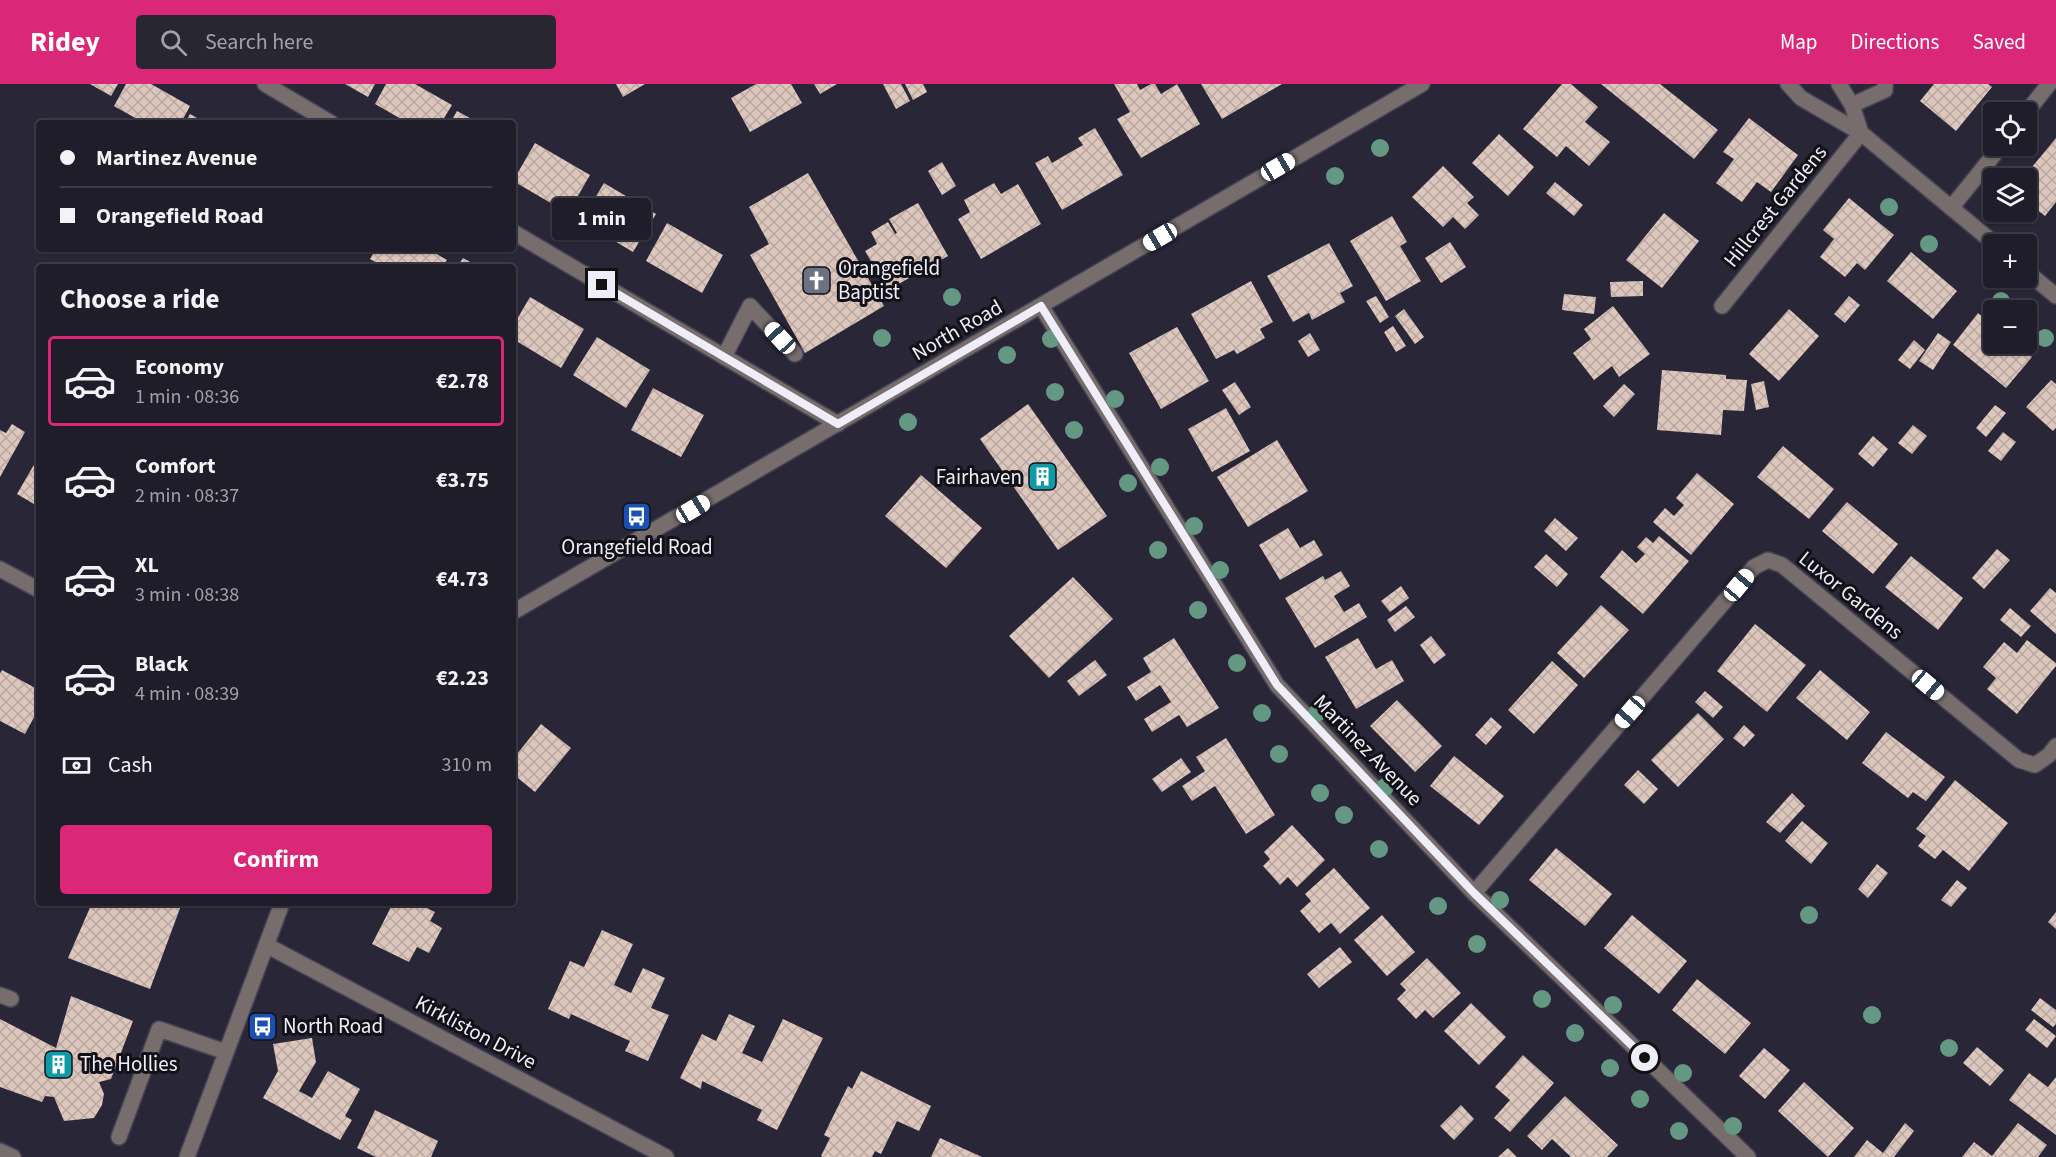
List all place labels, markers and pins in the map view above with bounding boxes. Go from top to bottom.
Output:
place label: Orangefield Baptist [838,253,940,307]
church icon: Orangefield Baptist [801,264,833,296]
building icon: Fairhaven [1027,461,1059,493]
place label: Fairhaven [936,462,1022,492]
bus stop icon: Orangefield Road [621,500,653,532]
place label: Orangefield Road [561,532,713,562]
bus stop icon: North Road [246,1010,278,1042]
place label: North Road [283,1011,383,1041]
building icon: The Hollies [43,1048,75,1080]
place label: The Hollies [80,1049,178,1079]

